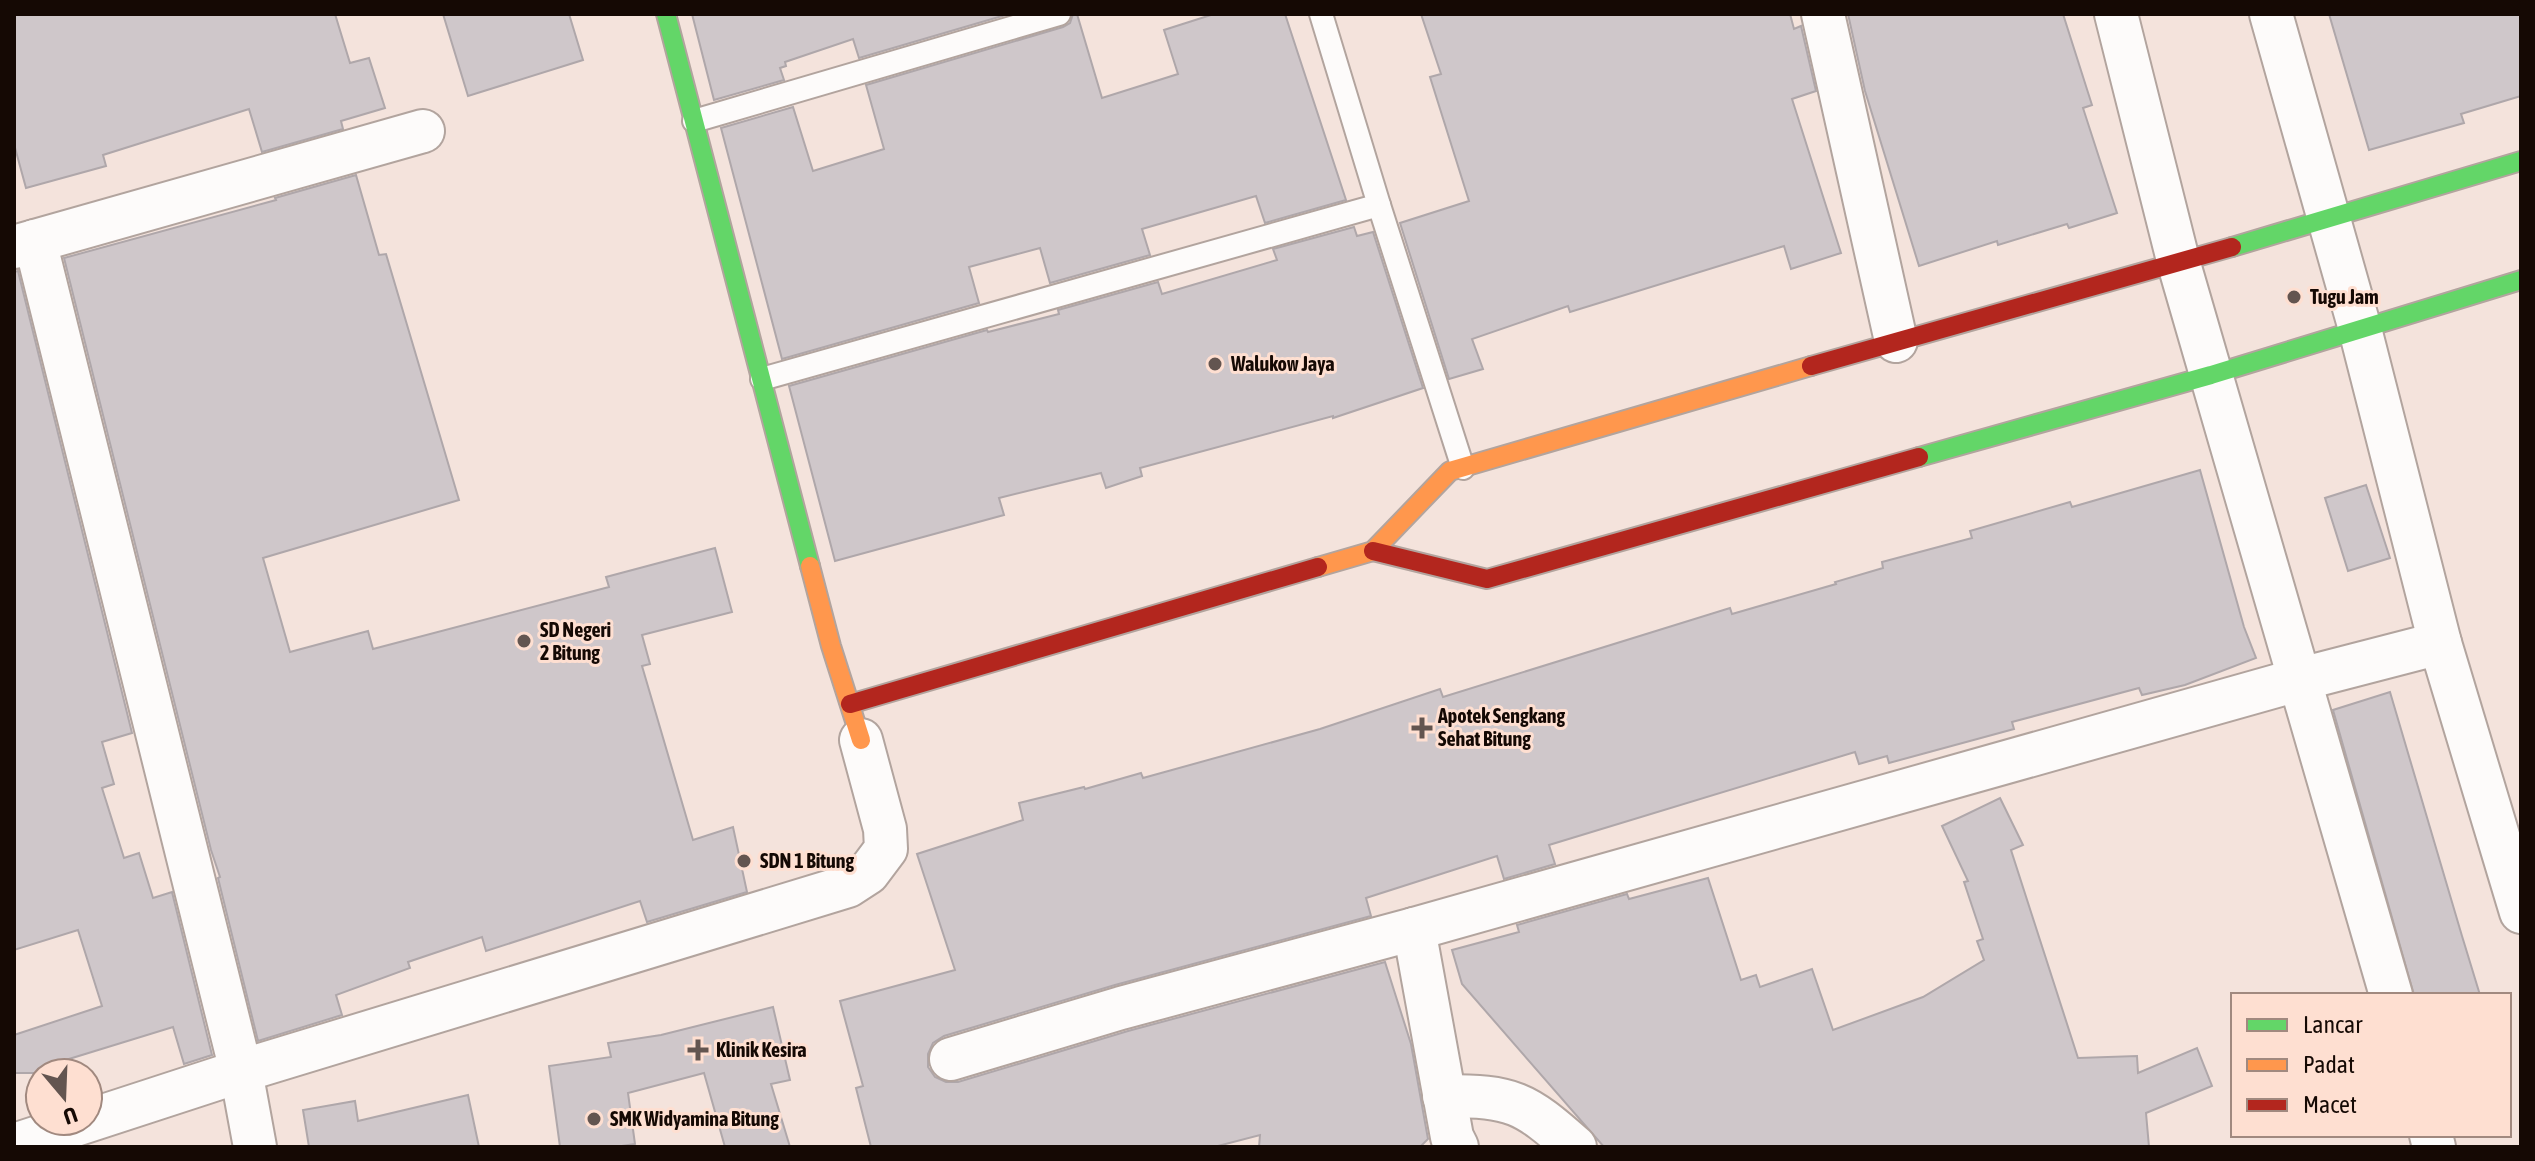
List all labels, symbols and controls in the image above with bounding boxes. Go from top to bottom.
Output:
place label: Tugu Jam [2310,285,2379,308]
marker: Tugu Jam [2285,288,2303,306]
place label: Walukow Jaya [1230,352,1334,375]
marker: Walukow Jaya [1206,355,1224,373]
place label: SD Negeri 2 Bitung [540,618,611,664]
marker: SD Negeri 2 Bitung [515,632,533,650]
place label: Apotek Sengkang Sehat Bitung [1437,704,1565,750]
marker: Apotek Sengkang Sehat Bitung [1413,719,1431,737]
place label: SDN 1 Bitung [760,849,854,872]
marker: SDN 1 Bitung [735,852,753,870]
legend [2231,993,2511,1137]
text: Lancar [2303,1011,2363,1038]
place label: Klinik Kesira [716,1038,806,1061]
marker: Klinik Kesira [687,1039,709,1061]
text: Padat [2303,1051,2355,1078]
north arrow [24,1057,104,1137]
text: Macet [2303,1091,2357,1118]
text: U [60,1102,81,1130]
place label: SMK Widyamina Bitung [610,1107,779,1130]
marker: SMK Widyamina Bitung [585,1110,603,1128]

